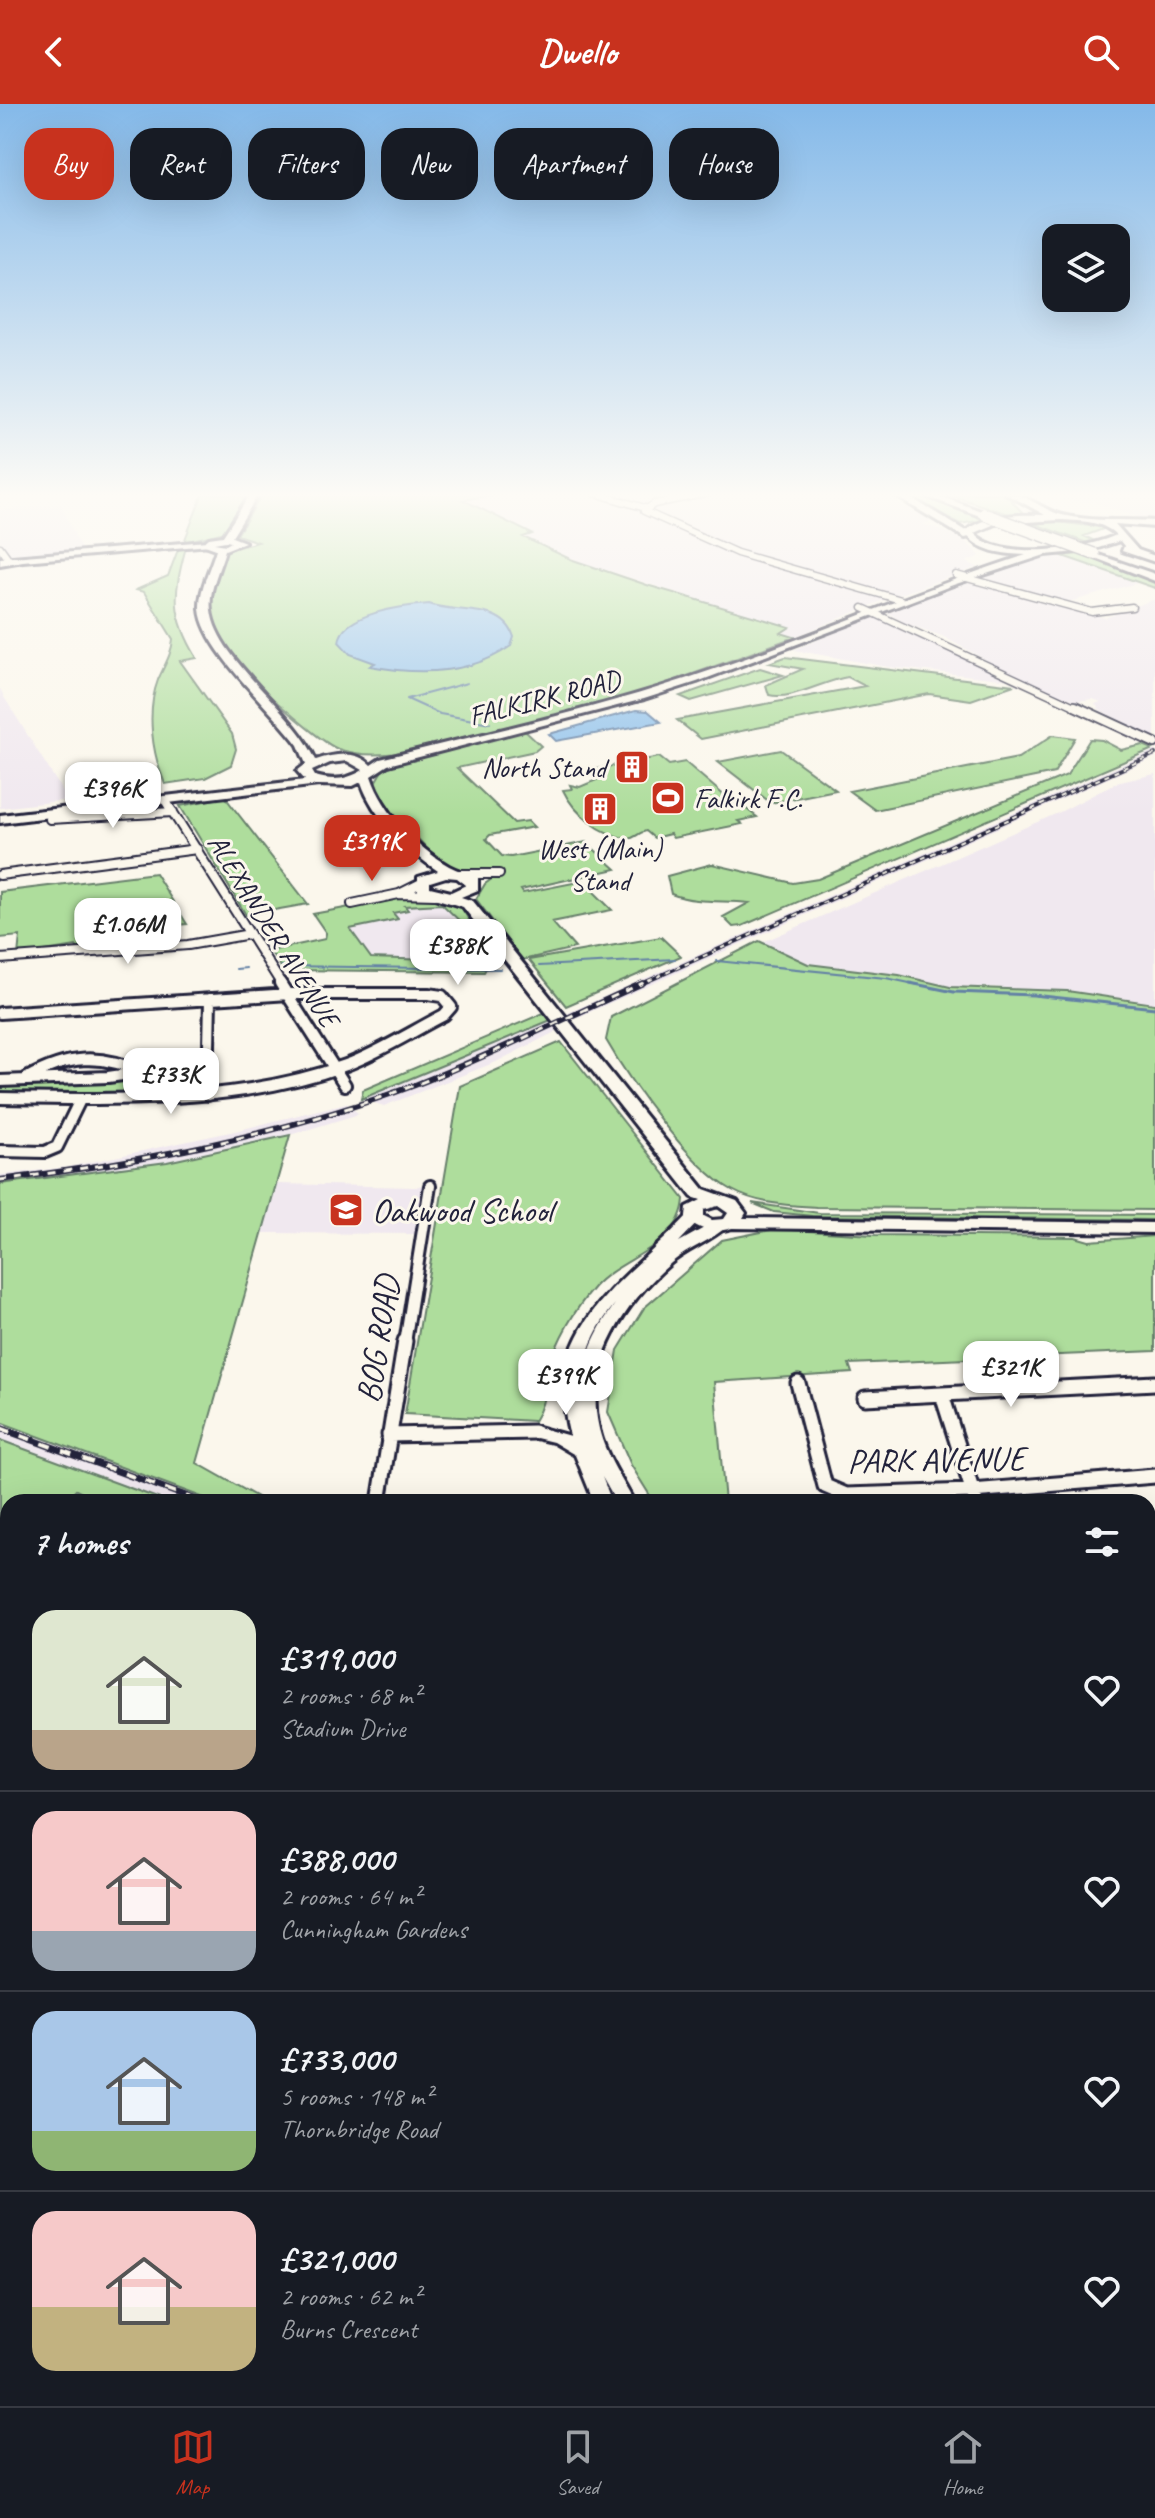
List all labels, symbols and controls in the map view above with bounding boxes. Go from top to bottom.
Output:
text: Dwello [538,29,617,75]
icon: back [32,30,76,74]
icon: search [1079,30,1123,74]
chip: Buy [24,128,114,200]
chip: Rent [130,128,232,200]
chip: Filters [248,128,365,200]
chip: New [381,128,478,200]
chip: Apartment [494,128,653,200]
chip: House [669,128,779,200]
map controls [1042,224,1130,312]
button: layers [1042,224,1130,312]
street label: FALKIRK ROAD [465,661,626,733]
building icon: North Stand [613,748,651,786]
place label: North Stand [482,750,610,785]
pin: £396K [57,762,169,830]
text: £396K [83,771,143,804]
sports icon: Falkirk F.C. [649,779,687,817]
place label: Falkirk F.C. [694,781,803,816]
building icon: West (Main) Stand [581,790,619,828]
pin: £319K [316,815,428,883]
text: £319K [342,824,402,857]
street label: ALEXANDER AVENUE [200,827,349,1036]
place label: West (Main) Stand [538,831,664,898]
pin: £1.06M [63,898,193,966]
text: £1.06M [92,907,164,940]
pin: £388K [402,919,514,987]
text: £388K [428,928,488,961]
pin: £733K [115,1048,227,1116]
text: £733K [141,1057,201,1090]
place label: Oakwood School [372,1189,559,1232]
school or university icon: Oakwood School [327,1191,365,1229]
street label: BOG ROAD [346,1269,409,1406]
pin: £321K [955,1341,1067,1409]
pin: £399K [510,1349,622,1417]
text: £321K [981,1350,1041,1383]
text: £399K [536,1358,596,1391]
street label: PARK AVENUE [847,1436,1030,1483]
icon: filters [1080,1520,1124,1564]
text: 7 homes [32,1521,128,1564]
text: £319,000 [280,1636,393,1679]
icon: home [96,1642,192,1738]
icon: heart [1080,1668,1124,1712]
text: 2 rooms · 68 m² [280,1679,421,1712]
text: Stadium Drive [280,1712,405,1745]
text: £388,000 [280,1837,394,1880]
icon: home [96,1843,192,1939]
icon: heart [1080,1869,1124,1913]
text: 2 rooms · 64 m² [280,1880,421,1913]
text: Cunningham Gardens [280,1913,467,1946]
text: £733,000 [280,2037,394,2080]
icon: home [96,2043,192,2139]
icon: heart [1080,2069,1124,2113]
text: 5 rooms · 148 m² [280,2080,432,2113]
text: Thornbridge Road [280,2113,438,2146]
text: £321,000 [280,2237,394,2280]
icon: home [96,2243,192,2339]
icon: heart [1080,2269,1124,2313]
text: 2 rooms · 62 m² [280,2280,421,2313]
text: Burns Crescent [280,2313,417,2346]
tab: Map [171,2425,215,2501]
tab: Saved [556,2425,600,2501]
tab: Home [941,2425,985,2501]

